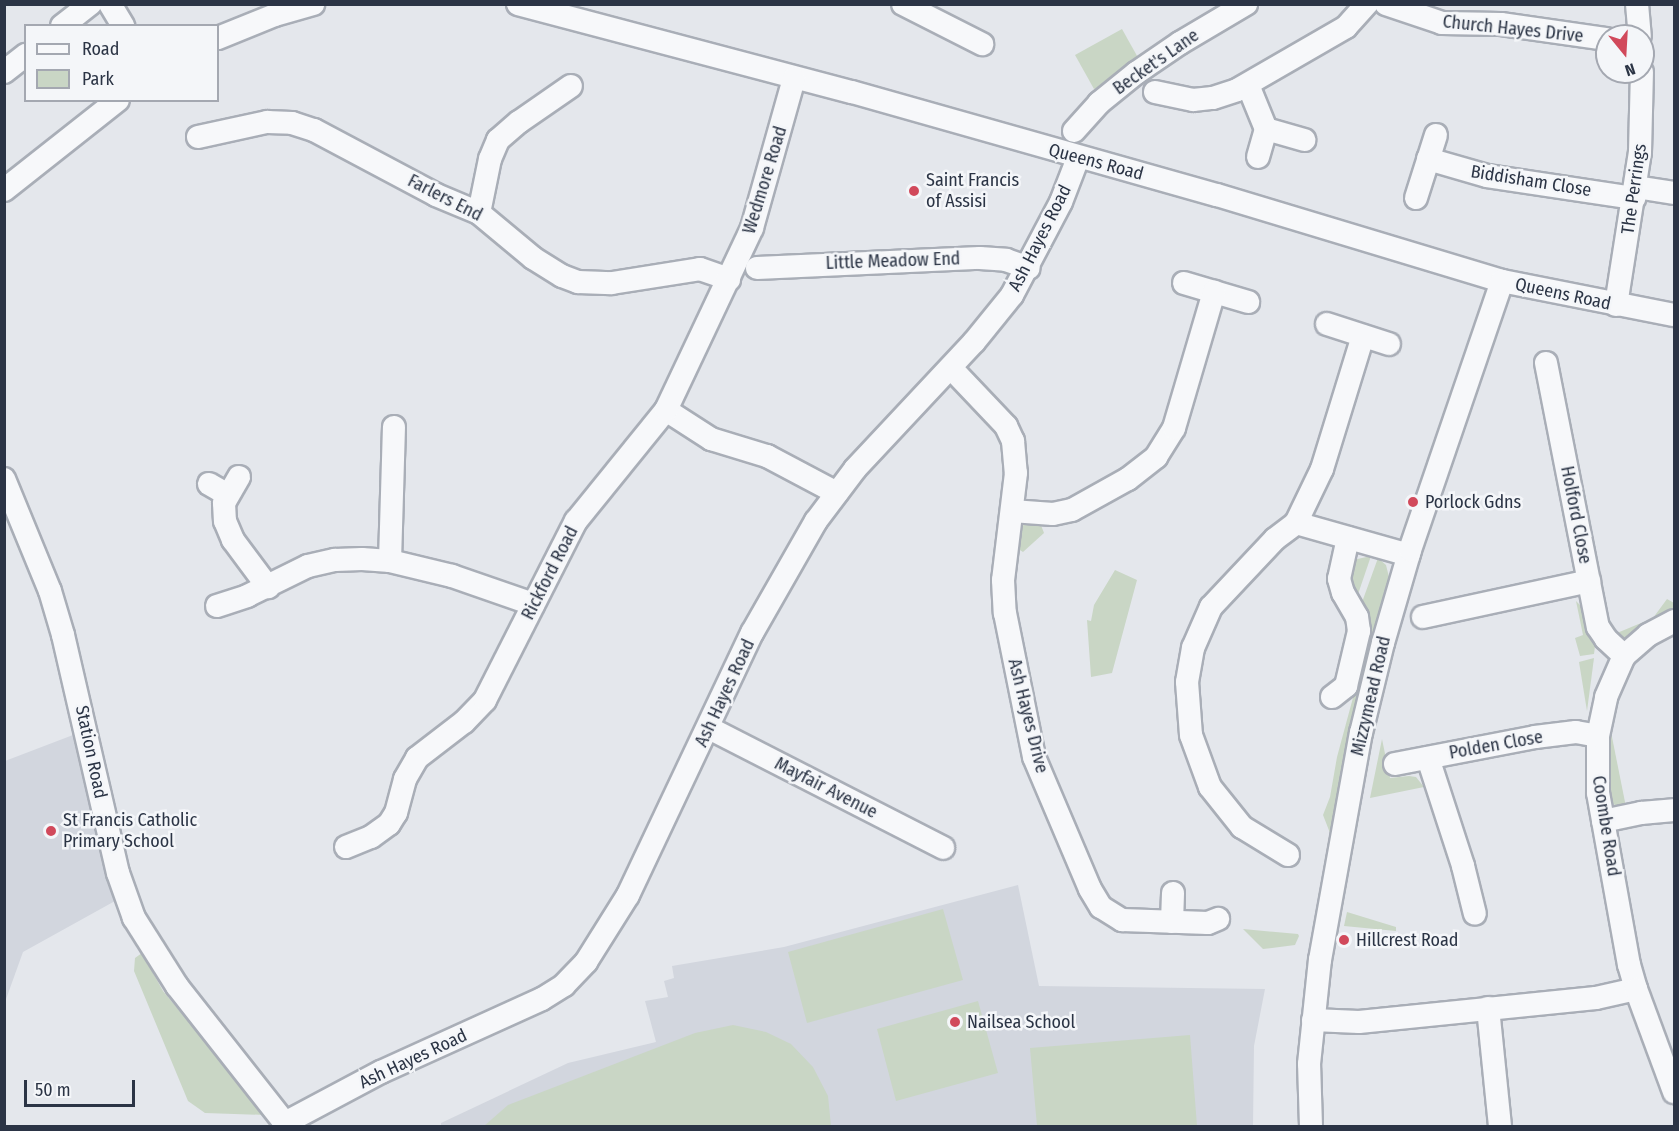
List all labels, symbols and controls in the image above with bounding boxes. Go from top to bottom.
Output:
street label: Church Hayes Drive [1442,11,1584,47]
legend [24,24,219,102]
north arrow [1595,24,1655,84]
street label: Becket's Lane [1109,25,1203,99]
text: Road [82,38,119,60]
text: N [1623,59,1638,80]
text: Park [82,68,114,90]
street label: Wedmore Road [738,124,792,236]
street label: Queens Road [1046,139,1146,185]
street label: The Perrings [1617,142,1651,236]
street label: Biddisham Close [1469,161,1593,201]
street label: Farlers End [404,170,486,226]
place label: Saint Francis of Assisi [926,170,1019,213]
street label: Ash Hayes Road [1004,181,1076,295]
marker: Saint Francis of Assisi [907,184,921,198]
street label: Little Meadow End [825,248,961,274]
street label: Queens Road [1513,273,1613,315]
street label: Holford Close [1556,464,1596,566]
place label: Porlock Gdns [1425,491,1521,513]
marker: Porlock Gdns [1406,495,1420,509]
street label: Rickford Road [517,523,583,623]
street label: Mizzymead Road [1347,634,1395,758]
street label: Ash Hayes Road [691,636,759,750]
street label: Ash Hayes Drive [1003,657,1053,775]
street label: Station Road [71,704,111,800]
street label: Polden Close [1447,726,1545,764]
street label: Mayfair Avenue [771,753,881,823]
street label: Coombe Road [1587,774,1625,878]
place label: St Francis Catholic Primary School [63,810,197,852]
marker: St Francis Catholic Primary School [44,824,58,838]
place label: Hillcrest Road [1356,929,1458,951]
marker: Hillcrest Road [1337,933,1351,947]
place label: Nailsea School [967,1011,1075,1033]
marker: Nailsea School [948,1015,962,1029]
street label: Ash Hayes Road [356,1025,470,1093]
scale bar [27,1068,138,1106]
text: 50 m [35,1079,71,1101]

